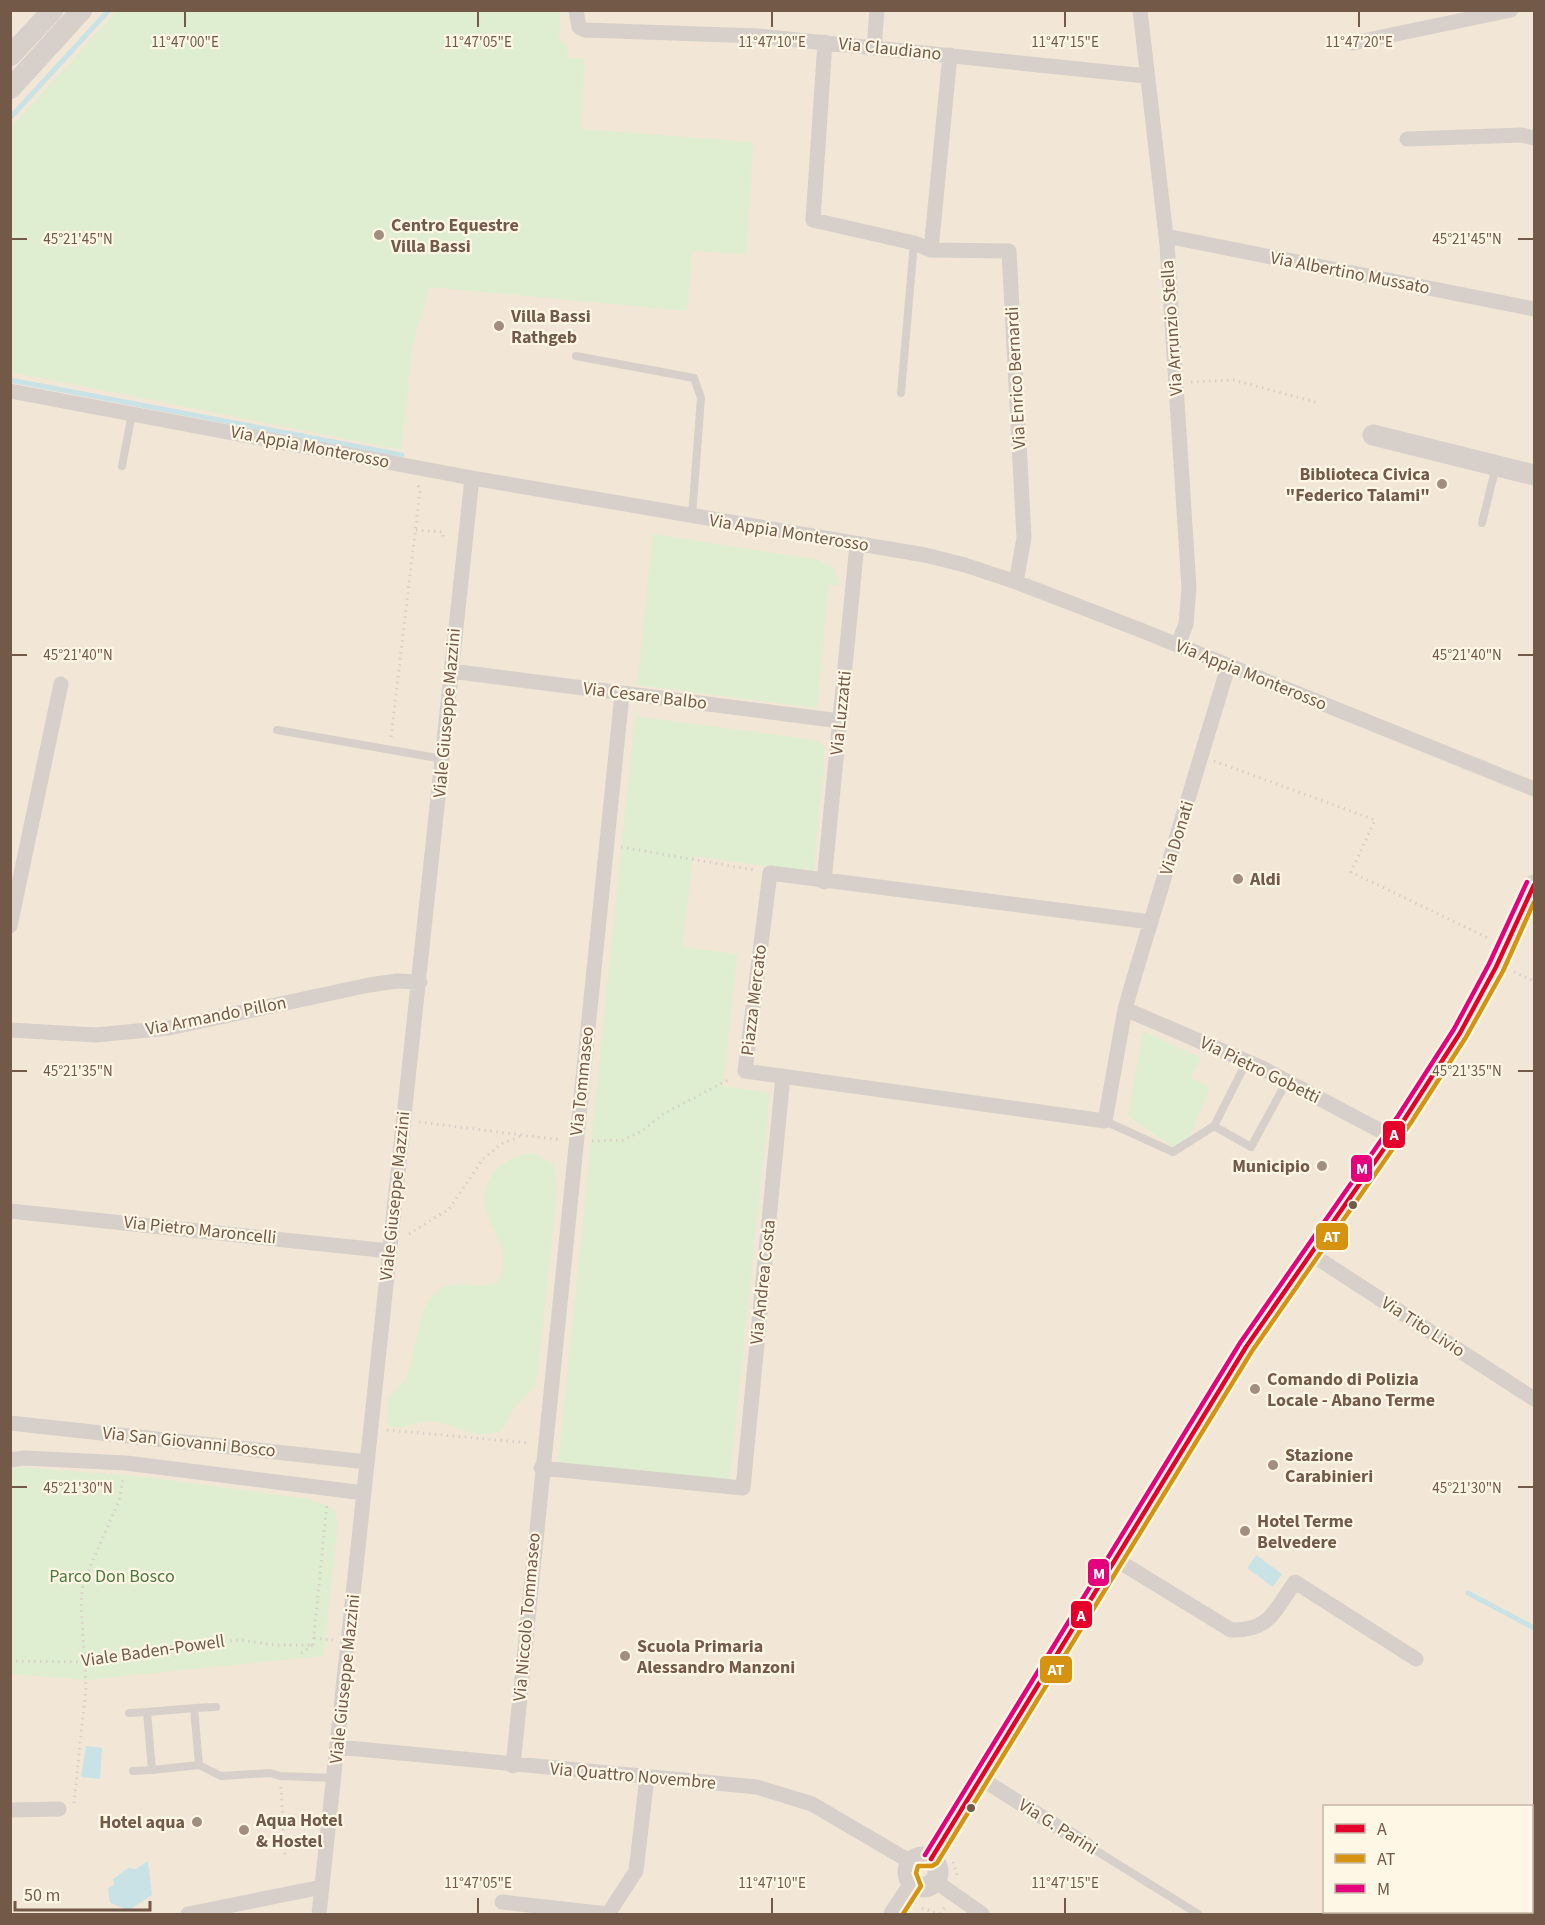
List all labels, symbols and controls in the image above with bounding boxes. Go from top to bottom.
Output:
street label: Via Claudiano [837,31,943,67]
text: 11°47'00"E [151,32,219,53]
text: 11°47'05"E [444,32,512,53]
text: 11°47'10"E [738,32,806,53]
text: 11°47'15"E [1031,32,1099,53]
text: 11°47'20"E [1325,32,1393,53]
place label: Centro Equestre Villa Bassi [390,213,519,259]
marker: Centro Equestre Villa Bassi [372,228,386,242]
text: 45°21'45"N [43,229,113,250]
text: 45°21'45"N [1432,229,1502,250]
street label: Via Albertino Mussato [1268,245,1432,301]
street label: Via Arrunzio Stella [1155,259,1189,397]
place label: Villa Bassi Rathgeb [510,304,591,350]
street label: Via Enrico Bernardi [1000,306,1032,450]
marker: Villa Bassi Rathgeb [492,319,506,333]
street label: Via Appia Monterosso [228,419,392,475]
place label: Biblioteca Civica "Federico Talami" [1286,462,1430,508]
marker: Biblioteca Civica "Federico Talami" [1435,477,1449,491]
street label: Via Appia Monterosso [707,508,871,558]
street label: Viale Giuseppe Mazzini [427,627,467,799]
street label: Via Appia Monterosso [1172,633,1330,717]
text: 45°21'40"N [43,645,113,666]
text: 45°21'40"N [1432,645,1502,666]
street label: Via Luzzatti [824,670,858,756]
street label: Via Cesare Balbo [582,676,708,716]
street label: Via Donati [1154,798,1200,878]
place label: Aldi [1249,867,1281,892]
marker: Aldi [1231,872,1245,886]
street label: Piazza Mercato [735,943,773,1057]
street label: Via Armando Pillon [143,990,289,1042]
street label: Via Tommaseo [564,1025,600,1137]
street label: Via Pietro Gobetti [1196,1030,1324,1110]
text: 45°21'35"N [43,1061,113,1082]
text: 45°21'35"N [1432,1061,1502,1082]
street label: Viale Giuseppe Mazzini [374,1110,416,1282]
line badge: A [1382,1120,1406,1149]
text: A [1388,1124,1399,1146]
place label: Municipio [1232,1154,1310,1179]
line badge: M [1350,1154,1373,1183]
text: M [1356,1158,1368,1180]
marker: Municipio [1315,1159,1329,1173]
unlabelled marker [1347,1199,1359,1211]
street label: Via Pietro Maroncelli [122,1210,278,1250]
street label: Via Andrea Costa [744,1218,782,1346]
line badge: AT [1315,1222,1349,1251]
text: AT [1323,1226,1341,1248]
street label: Via Tito Livio [1376,1291,1470,1363]
place label: Comando di Polizia Locale - Abano Terme [1267,1367,1435,1413]
marker: Comando di Polizia Locale - Abano Terme [1248,1382,1262,1396]
street label: Via San Giovanni Bosco [101,1420,277,1464]
place label: Stazione Carabinieri [1285,1443,1373,1489]
marker: Stazione Carabinieri [1266,1458,1280,1472]
text: 45°21'30"N [43,1478,113,1499]
text: 45°21'30"N [1432,1478,1502,1499]
place label: Hotel Terme Belvedere [1257,1509,1353,1555]
marker: Hotel Terme Belvedere [1238,1524,1252,1538]
street label: Via Niccolò Tommaseo [507,1532,547,1702]
line badge: M [1087,1558,1110,1587]
text: M [1093,1563,1105,1585]
park label: Parco Don Bosco [49,1564,175,1589]
street label: Viale Giuseppe Mazzini [324,1593,366,1765]
line badge: A [1070,1600,1093,1629]
text: A [1075,1605,1086,1627]
street label: Viale Baden-Powell [80,1629,226,1673]
place label: Scuola Primaria Alessandro Manzoni [636,1634,795,1680]
marker: Scuola Primaria Alessandro Manzoni [618,1649,632,1663]
line badge: AT [1039,1655,1073,1684]
text: AT [1047,1659,1065,1681]
street label: Via Quattro Novembre [549,1756,717,1796]
street label: Via G. Parini [1014,1793,1102,1861]
unlabelled marker [965,1802,977,1814]
legend [1323,1805,1533,1913]
place label: Aqua Hotel & Hostel [255,1808,343,1854]
place label: Hotel aqua [99,1810,185,1835]
marker: Hotel aqua [190,1815,204,1829]
text: A [1377,1817,1387,1842]
marker: Aqua Hotel & Hostel [237,1823,251,1837]
text: AT [1377,1847,1396,1872]
text: 11°47'05"E [444,1873,512,1894]
text: 11°47'10"E [738,1873,806,1894]
text: 11°47'15"E [1031,1873,1099,1894]
scale bar [15,1874,150,1912]
text: M [1377,1877,1390,1902]
text: 50 m [24,1883,60,1908]

